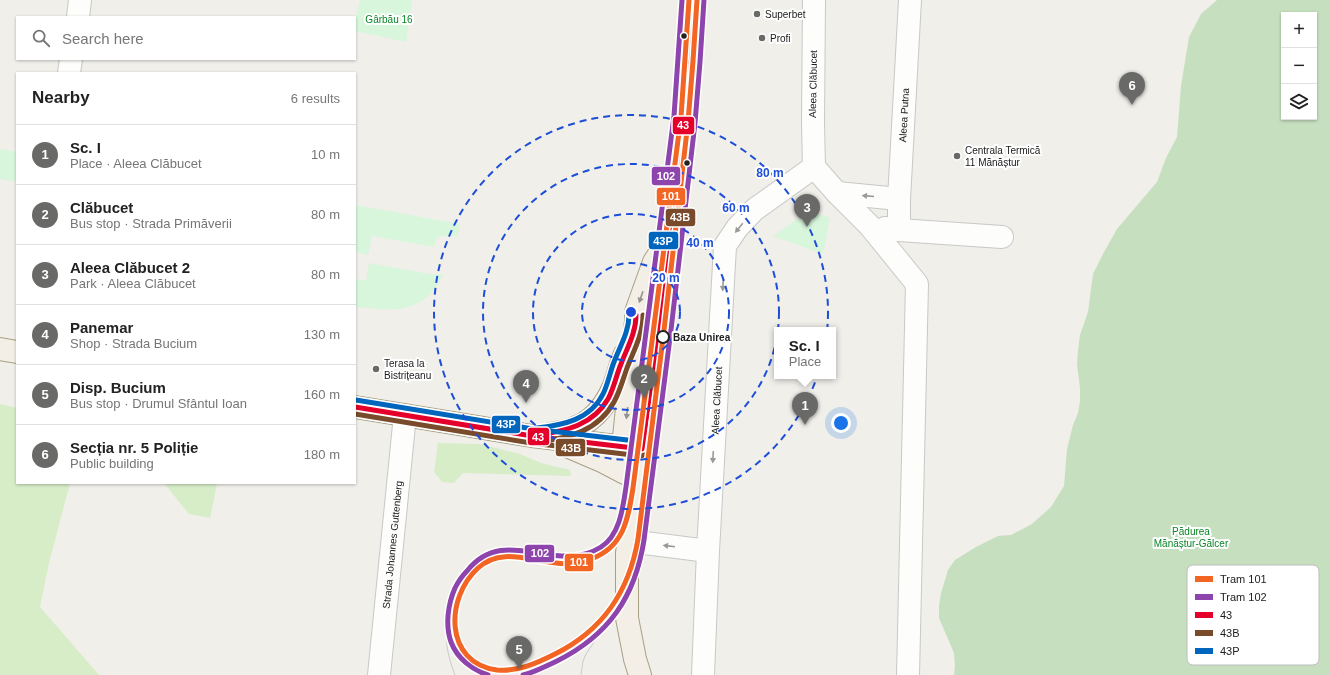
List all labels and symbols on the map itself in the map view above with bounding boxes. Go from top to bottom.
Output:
marker: Superbet [752,9,762,19]
place label: Superbet [765,9,806,20]
park label: Gârbău 16 [365,14,413,25]
unlabelled marker [679,31,689,41]
marker: Profi [757,33,767,43]
place label: Profi [770,33,791,44]
street label: Aleea Clăbucet [807,50,819,118]
pin: 6 [1119,72,1145,105]
street label: Aleea Putna [897,87,911,143]
line badge: 43 [672,116,695,135]
text: 43 [677,119,689,131]
place label: Centrala Termică 11 Mănăștur [965,145,1041,168]
marker: Centrala Termică 11 Mănăștur [952,151,962,161]
unlabelled marker [682,158,692,168]
line badge: 102 [651,166,681,186]
text: 80 m [756,166,784,180]
text: 102 [657,170,675,182]
line badge: 101 [656,187,686,206]
text: 101 [662,190,680,202]
one-way arrow [862,193,874,199]
pin: 3 [794,194,820,227]
text: 60 m [722,201,750,215]
line badge: 43B [665,208,696,227]
text: 43B [670,211,690,223]
one-way arrow [734,222,743,233]
line badge: 43P [648,231,679,250]
text: 43P [653,235,673,247]
text: 40 m [686,236,714,250]
text: 20 m [652,271,680,285]
one-way arrow [719,279,726,291]
one-way arrow [637,292,643,304]
centre of rings [624,305,638,319]
marker: Baza Unirea [656,330,670,344]
place label: Baza Unirea [673,332,731,343]
place label: Terasa la Bistrițeanu [384,358,431,381]
marker: Terasa la Bistrițeanu [371,364,381,374]
pin: 2 [631,365,657,398]
street label: Aleea Clăbucet [709,366,724,435]
pin: 4 [513,370,539,403]
pin: 1 [792,392,818,425]
one-way arrow [624,407,630,419]
your location [831,413,851,433]
line badge: 43P [491,415,521,434]
text: 43P [496,418,516,430]
line badge: 43 [527,427,550,446]
text: 43 [532,431,544,443]
line badge: 43B [555,438,586,457]
text: 43B [561,442,581,454]
one-way arrow [710,451,717,463]
street label: Strada Johannes Guttenberg [380,480,404,609]
park label: Pădurea Mănăștur-Gălcer [1154,526,1229,549]
one-way arrow [663,543,675,550]
line badge: 102 [524,544,555,563]
text: 102 [531,547,549,559]
line badge: 101 [564,553,594,572]
text: 101 [570,556,588,568]
legend [1187,565,1319,665]
text: Tram 101 [1220,573,1267,585]
text: Tram 102 [1220,591,1267,603]
text: 43 [1220,609,1232,621]
text: 43B [1220,627,1240,639]
pin: 5 [506,636,532,669]
text: 43P [1220,645,1240,657]

